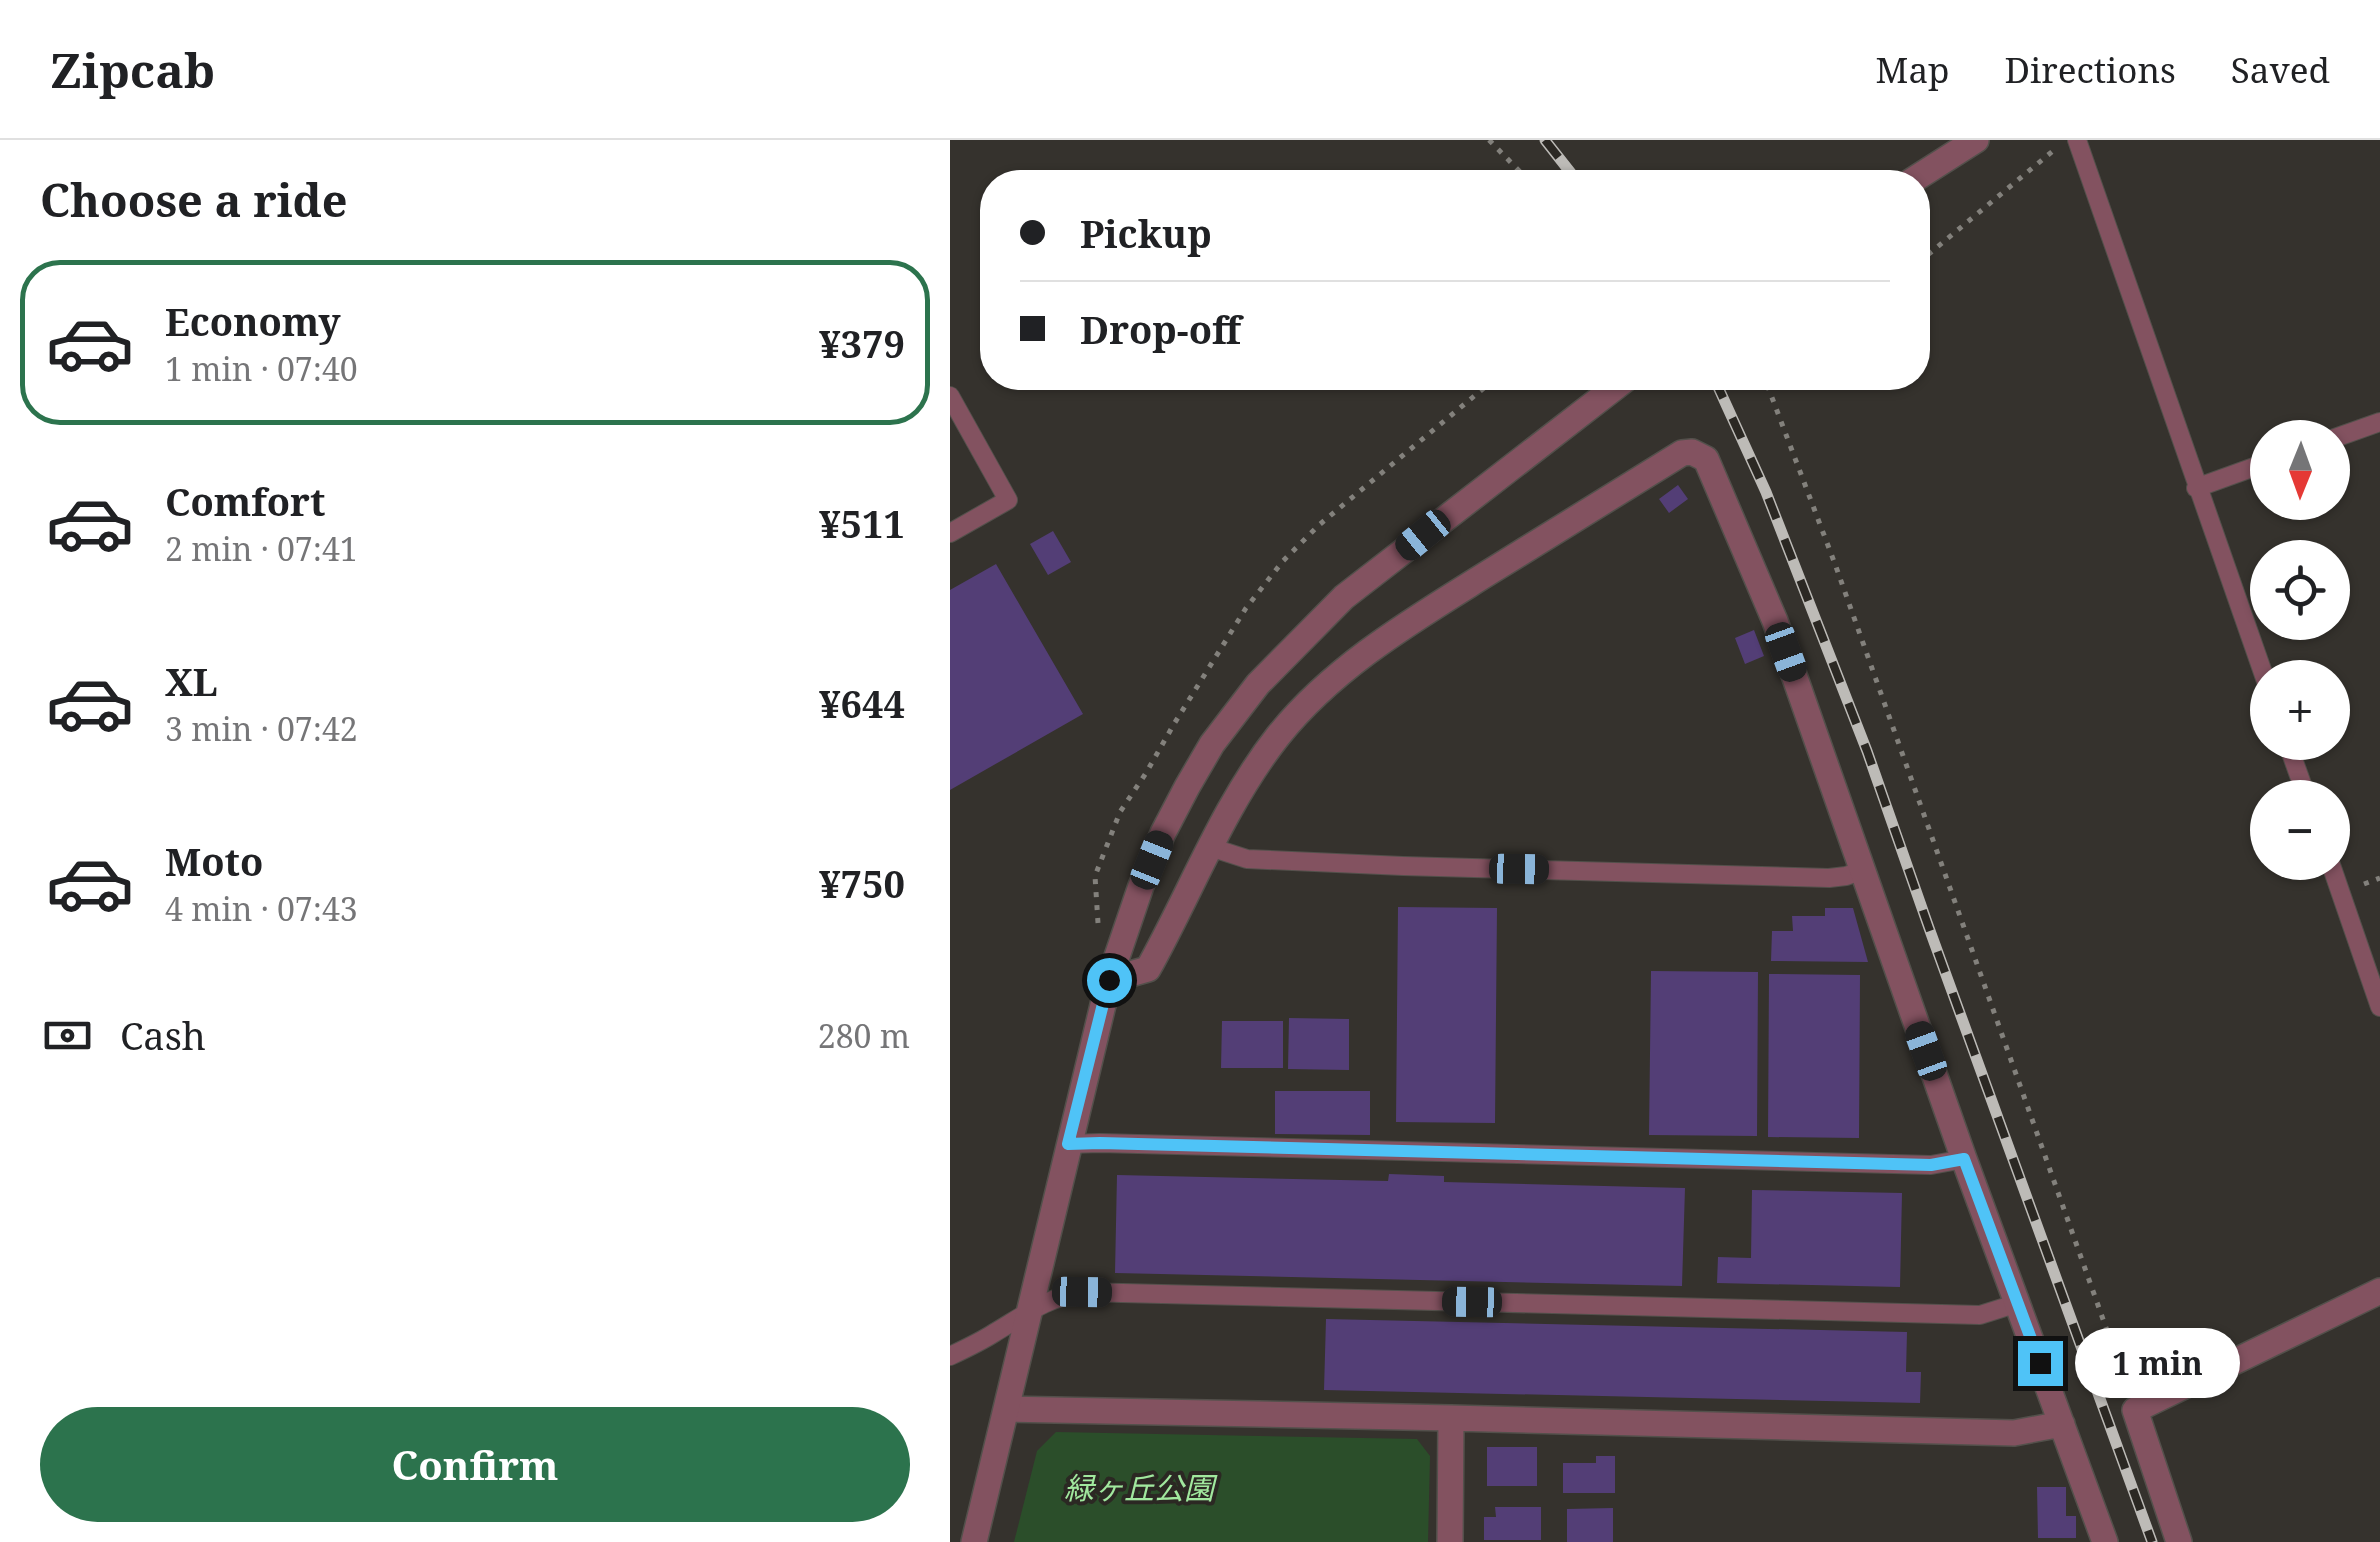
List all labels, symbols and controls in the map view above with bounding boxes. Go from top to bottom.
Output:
text: Zipcab [50,37,215,102]
text: Map [1876,46,1950,93]
text: Directions [2005,46,2176,93]
text: Saved [2231,46,2330,93]
text: Choose a ride [40,169,348,230]
text: Pickup [1080,207,1212,259]
text: Economy [165,295,341,347]
icon: car [45,298,135,388]
text: Drop-off [1080,303,1241,355]
text: ¥379 [819,317,905,369]
text: 1 min · 07:40 [165,347,358,390]
north arrow [2250,420,2350,520]
map controls [2250,420,2350,880]
text: Comfort [165,475,325,527]
icon: car [45,478,135,568]
text: ¥511 [819,497,905,549]
car [1390,504,1456,566]
text: 2 min · 07:41 [165,527,358,570]
button: locate [2250,540,2350,640]
car [1762,619,1810,685]
text: XL [165,655,218,707]
icon: car [45,658,135,748]
button: + [2250,660,2350,760]
text: ¥644 [819,677,905,729]
text: 3 min · 07:42 [165,707,358,750]
button: − [2250,780,2350,880]
car [1127,827,1177,893]
text: Moto [165,835,263,887]
icon: car [45,838,135,928]
car [1489,853,1549,885]
text: ¥750 [819,857,905,909]
text: 4 min · 07:43 [165,887,358,930]
route start [1087,958,1132,1003]
icon: cash [40,1008,95,1063]
text: Cash [120,1009,206,1061]
text: 280 m [818,1014,910,1057]
car [1902,1018,1950,1084]
car [1052,1276,1112,1308]
car [1442,1286,1502,1318]
callout: 1 min [2075,1328,2240,1398]
route end [2018,1341,2063,1386]
text: 1 min [2112,1341,2203,1384]
button: Confirm [40,1407,910,1522]
park label: 緑ヶ丘公園 [1064,1467,1218,1508]

